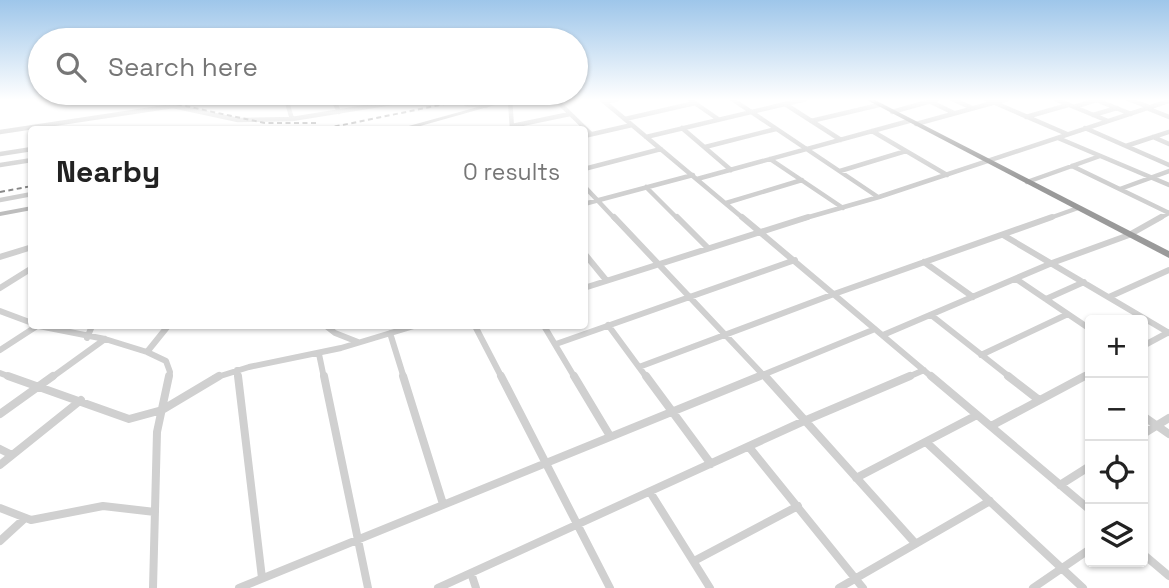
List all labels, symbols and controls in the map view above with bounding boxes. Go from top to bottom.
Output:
search box [28,28,588,105]
icon: search [52,48,90,86]
text: Search here [108,50,258,84]
text: Nearby [56,152,160,191]
text: 0 results [463,157,560,187]
map controls [1085,315,1148,567]
button: + [1085,315,1148,378]
button: − [1085,378,1148,441]
button: locate [1085,441,1148,504]
button: layers [1085,504,1148,567]

